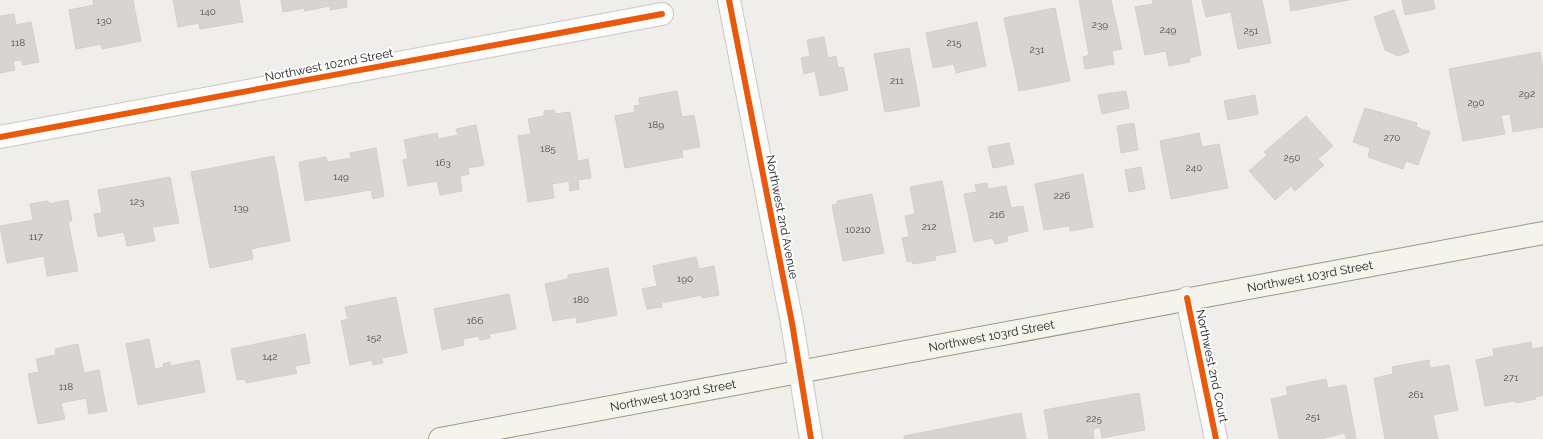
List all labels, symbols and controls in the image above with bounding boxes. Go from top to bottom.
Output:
house number: 140 [200,6,216,17]
house number: 130 [96,15,112,26]
house number: 239 [1092,19,1108,30]
house number: 249 [1160,24,1176,35]
house number: 251 [1244,25,1259,36]
house number: 118 [11,37,25,48]
house number: 215 [947,37,962,48]
house number: 231 [1030,44,1045,55]
street label: Northwest 102nd Street [264,46,394,84]
house number: 211 [890,75,905,86]
house number: 292 [1519,88,1535,99]
house number: 290 [1467,97,1485,108]
house number: 189 [648,119,664,130]
house number: 270 [1384,132,1400,143]
house number: 185 [540,143,556,154]
house number: 250 [1284,152,1300,163]
street label: Northwest 2nd Avenue [763,154,801,280]
house number: 163 [435,157,451,168]
house number: 240 [1186,162,1202,173]
house number: 149 [333,171,349,182]
house number: 226 [1054,190,1070,201]
house number: 123 [130,196,144,207]
house number: 139 [233,202,249,213]
house number: 216 [989,209,1005,220]
house number: 212 [922,221,936,232]
house number: 10210 [845,224,871,235]
house number: 117 [29,231,44,242]
street label: Northwest 103rd Street [1246,258,1374,295]
house number: 190 [677,273,693,284]
house number: 180 [573,294,589,305]
street label: Northwest 2nd Court [1193,308,1231,424]
house number: 166 [467,315,483,326]
street label: Northwest 103rd Street [927,317,1056,355]
house number: 152 [367,332,381,343]
house number: 142 [263,351,277,362]
house number: 271 [1504,372,1519,383]
street label: Northwest 103rd Street [609,377,737,414]
house number: 118 [59,381,73,392]
house number: 261 [1408,389,1424,400]
house number: 251 [1306,411,1321,422]
house number: 225 [1086,413,1102,424]

